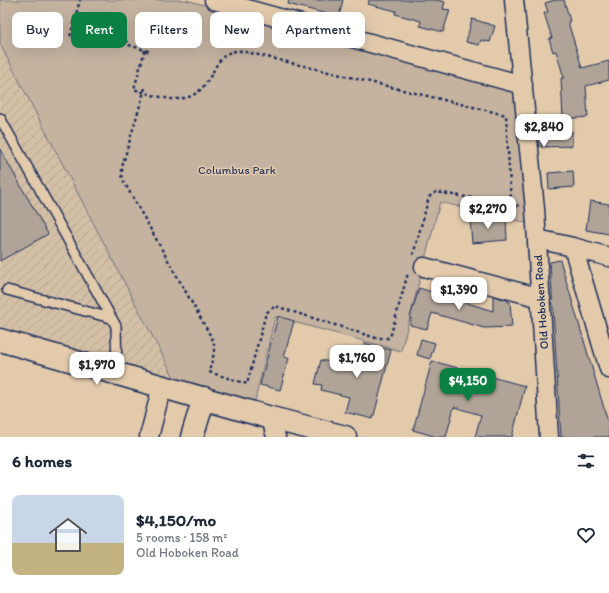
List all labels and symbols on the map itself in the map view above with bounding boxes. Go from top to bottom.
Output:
pin: $2,840 [511,114,577,148]
park label: Columbus Park [198,163,277,177]
pin: $2,270 [455,196,521,230]
street label: Old Hoboken Road [531,254,551,350]
pin: $1,390 [426,277,492,311]
pin: $1,760 [324,345,390,379]
pin: $1,970 [64,352,130,386]
pin: $4,150 [435,368,501,402]

